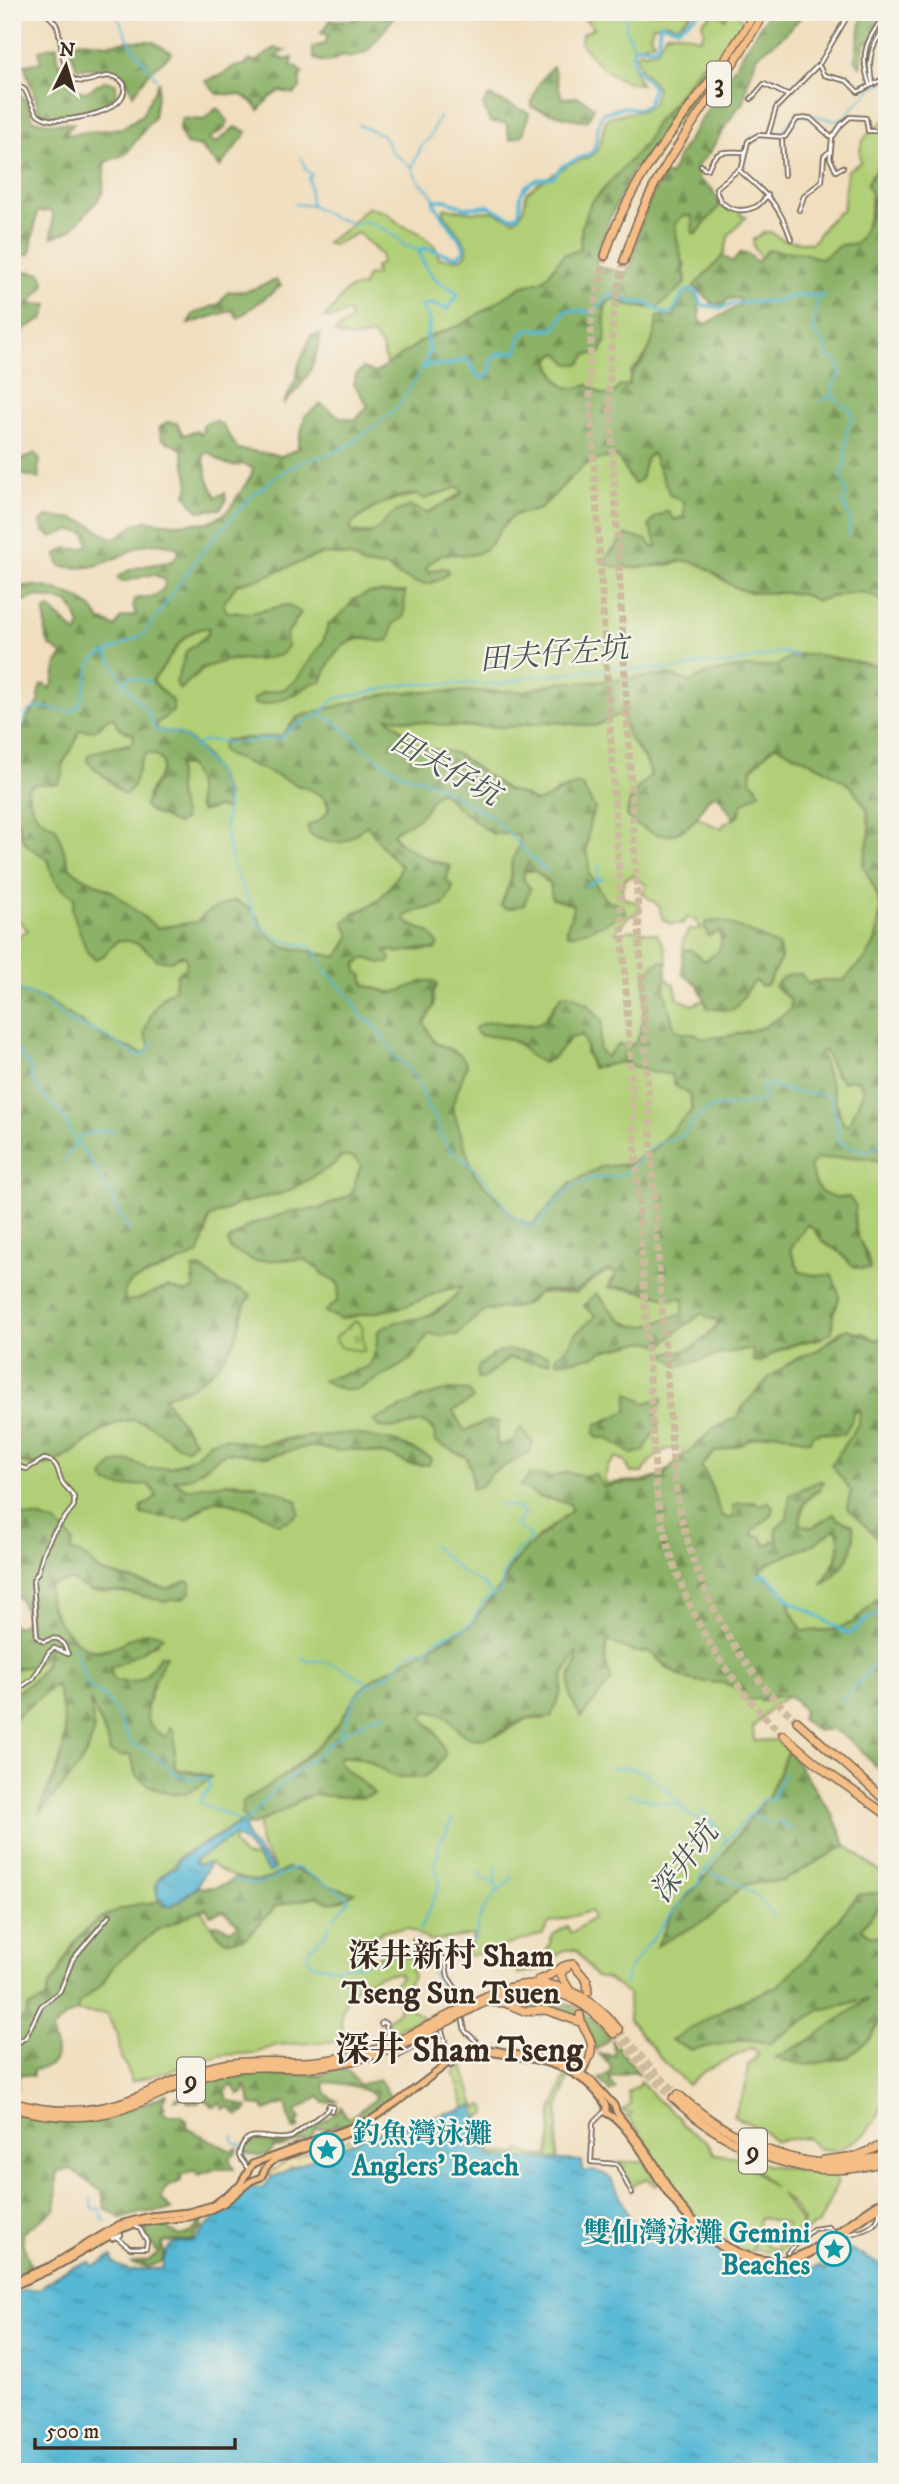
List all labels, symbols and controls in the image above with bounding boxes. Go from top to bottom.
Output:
north arrow [32,32,102,102]
text: N [59,38,77,63]
road number: 3 [707,61,731,106]
water label: 田夫仔左坑 [478,630,634,680]
water label: 田夫仔坑 [384,724,510,816]
water label: 深井坑 [643,1813,729,1910]
district label: 深井新村 Sham Tseng Sun Tsuen [341,1937,560,2014]
district label: 深井 Sham Tseng [335,2029,584,2073]
road number: 9 [177,2058,205,2102]
place label: 釣魚灣泳灘 Anglers' Beach [351,2117,519,2184]
road number: 9 [739,2128,767,2174]
place icon: 釣魚灣泳灘 Anglers' Beach [308,2131,346,2169]
place label: 雙仙灣泳灘 Gemini Beaches [583,2216,811,2283]
place icon: 雙仙灣泳灘 Gemini Beaches [815,2230,853,2268]
scale bar [35,2407,234,2451]
text: 500 m [46,2419,100,2445]

